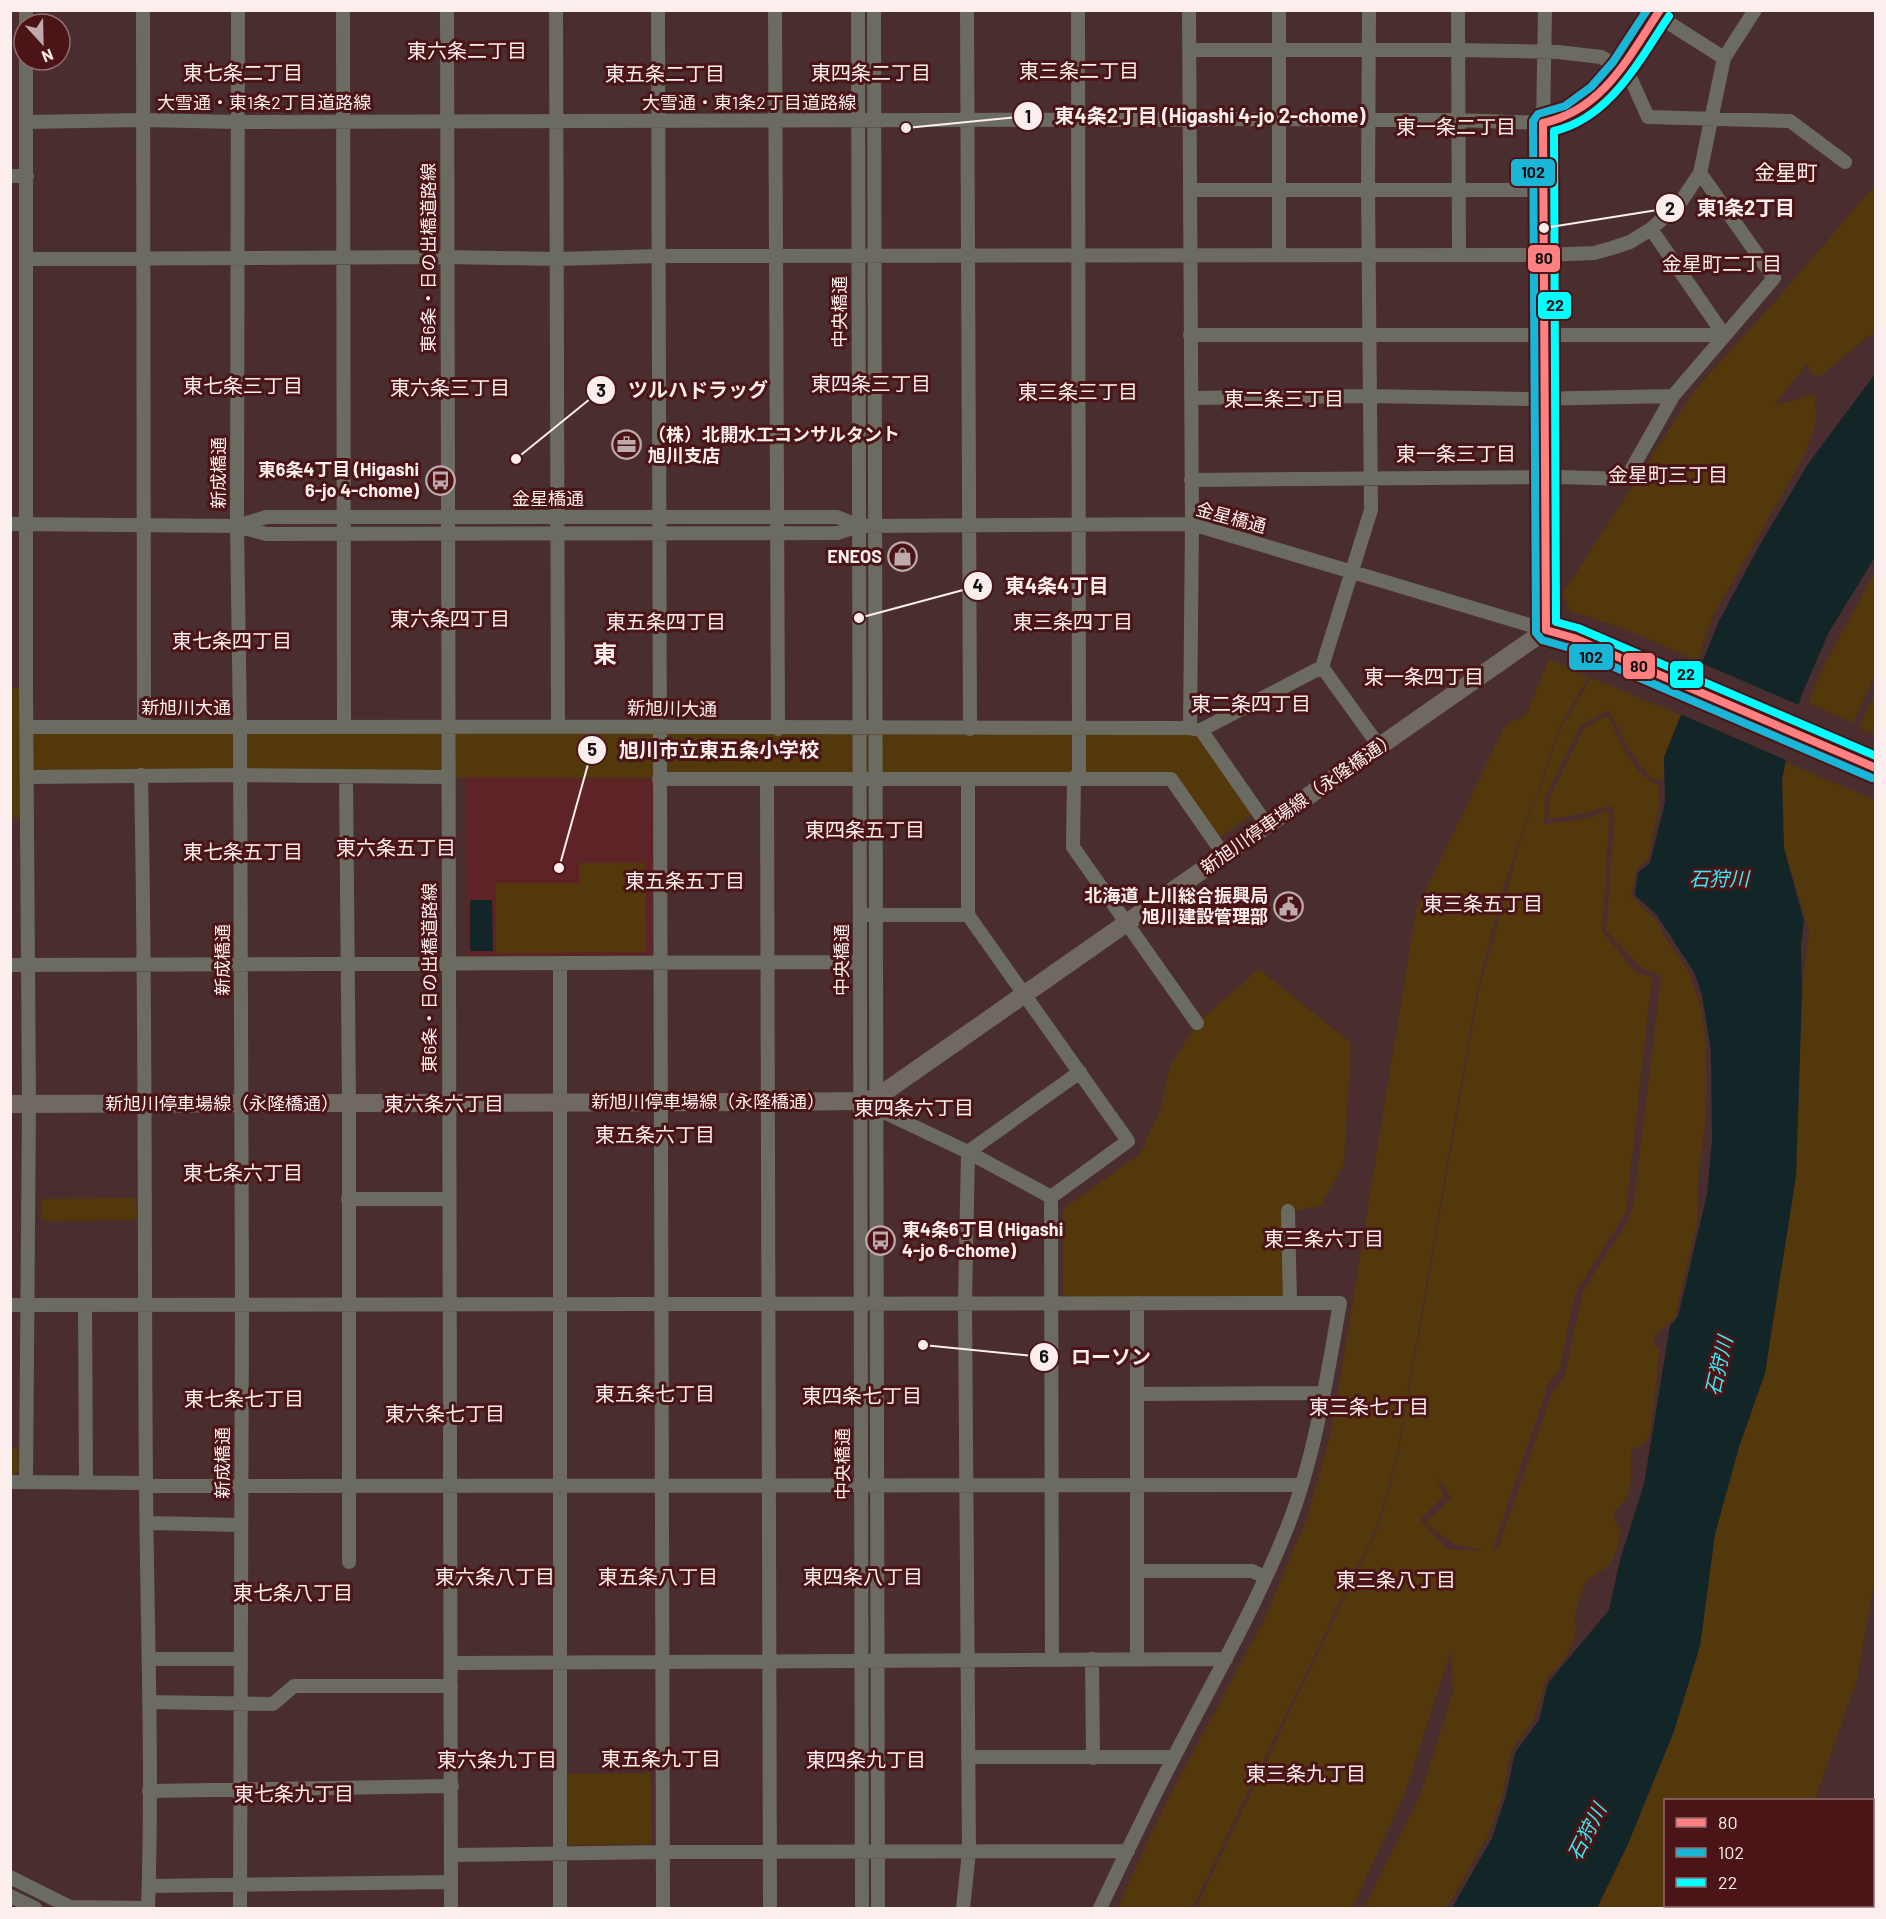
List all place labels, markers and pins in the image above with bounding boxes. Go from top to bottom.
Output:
callout: 東4条2丁目 (Higashi 4-jo 2-chome) [1013,97,1378,135]
callout: 東1条2丁目 [1655,189,1807,227]
callout: ツルハドラッグ [586,371,780,409]
place label: （株）北開水工コンサルタント 旭川支店 [648,423,900,466]
office icon: （株）北開水工コンサルタント 旭川支店 [611,429,643,461]
place label: 東6条4丁目 (Higashi 6-jo 4-chome) [258,458,420,501]
bus stop icon: 東6条4丁目 (Higashi 6-jo 4-chome) [424,464,456,496]
shop icon: ENEOS [887,541,919,573]
place label: ENEOS [827,545,882,567]
callout: 東4条4丁目 [963,567,1121,605]
callout: 旭川市立東五条小学校 [577,731,831,769]
place label: 北海道 上川総合振興局 旭川建設管理部 [1084,884,1268,927]
public building icon: 北海道 上川総合振興局 旭川建設管理部 [1273,890,1305,922]
place label: 東4条6丁目 (Higashi 4-jo 6-chome) [902,1218,1063,1261]
bus stop icon: 東4条6丁目 (Higashi 4-jo 6-chome) [865,1224,897,1256]
callout: ローソン [1029,1338,1163,1376]

